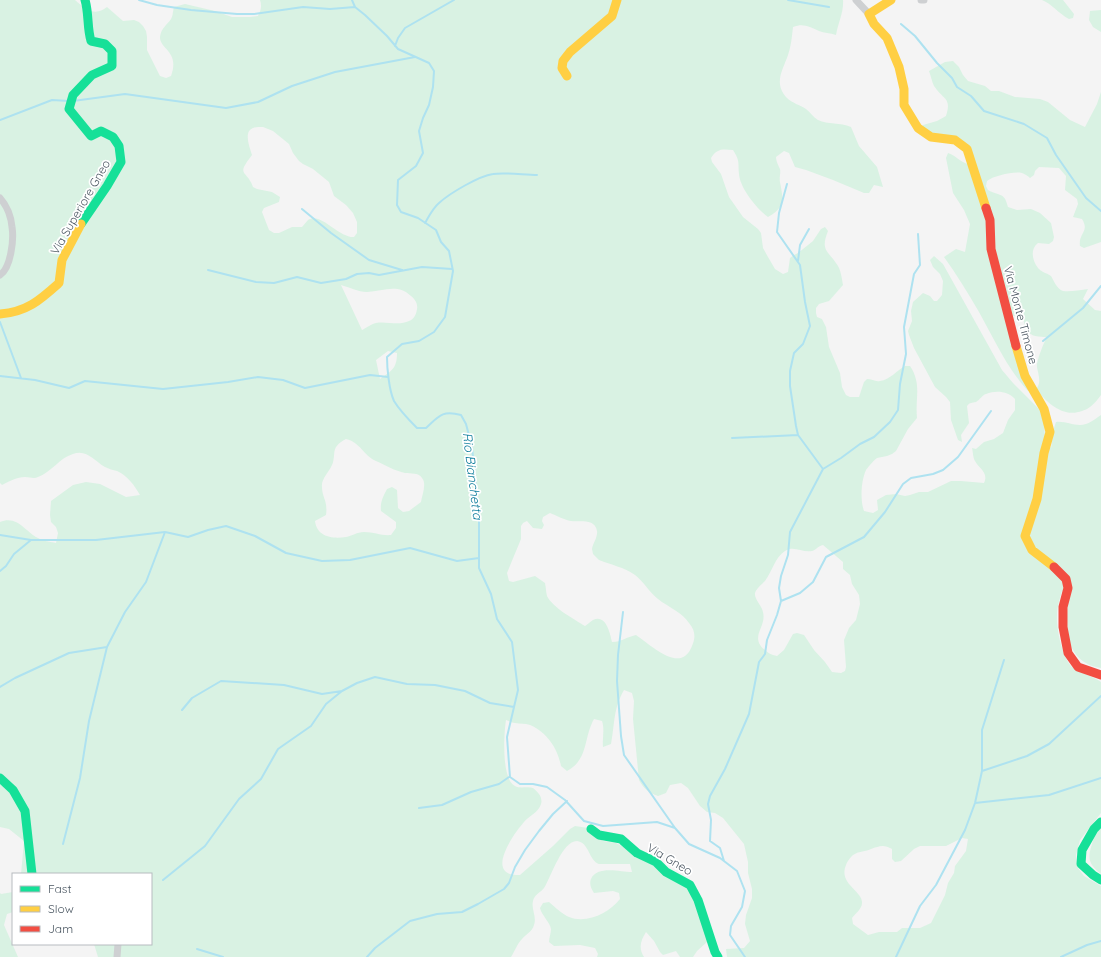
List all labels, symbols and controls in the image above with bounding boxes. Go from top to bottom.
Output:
street label: Via Superiore Gneo [47,157,113,257]
street label: Via Monte Timone [1001,264,1041,366]
water label: Rio Bianchetta [460,432,486,522]
street label: Via Gneo [645,840,695,878]
legend [12,873,152,945]
text: Fast [48,881,72,896]
text: Slow [48,901,74,916]
text: Jam [48,921,73,936]

